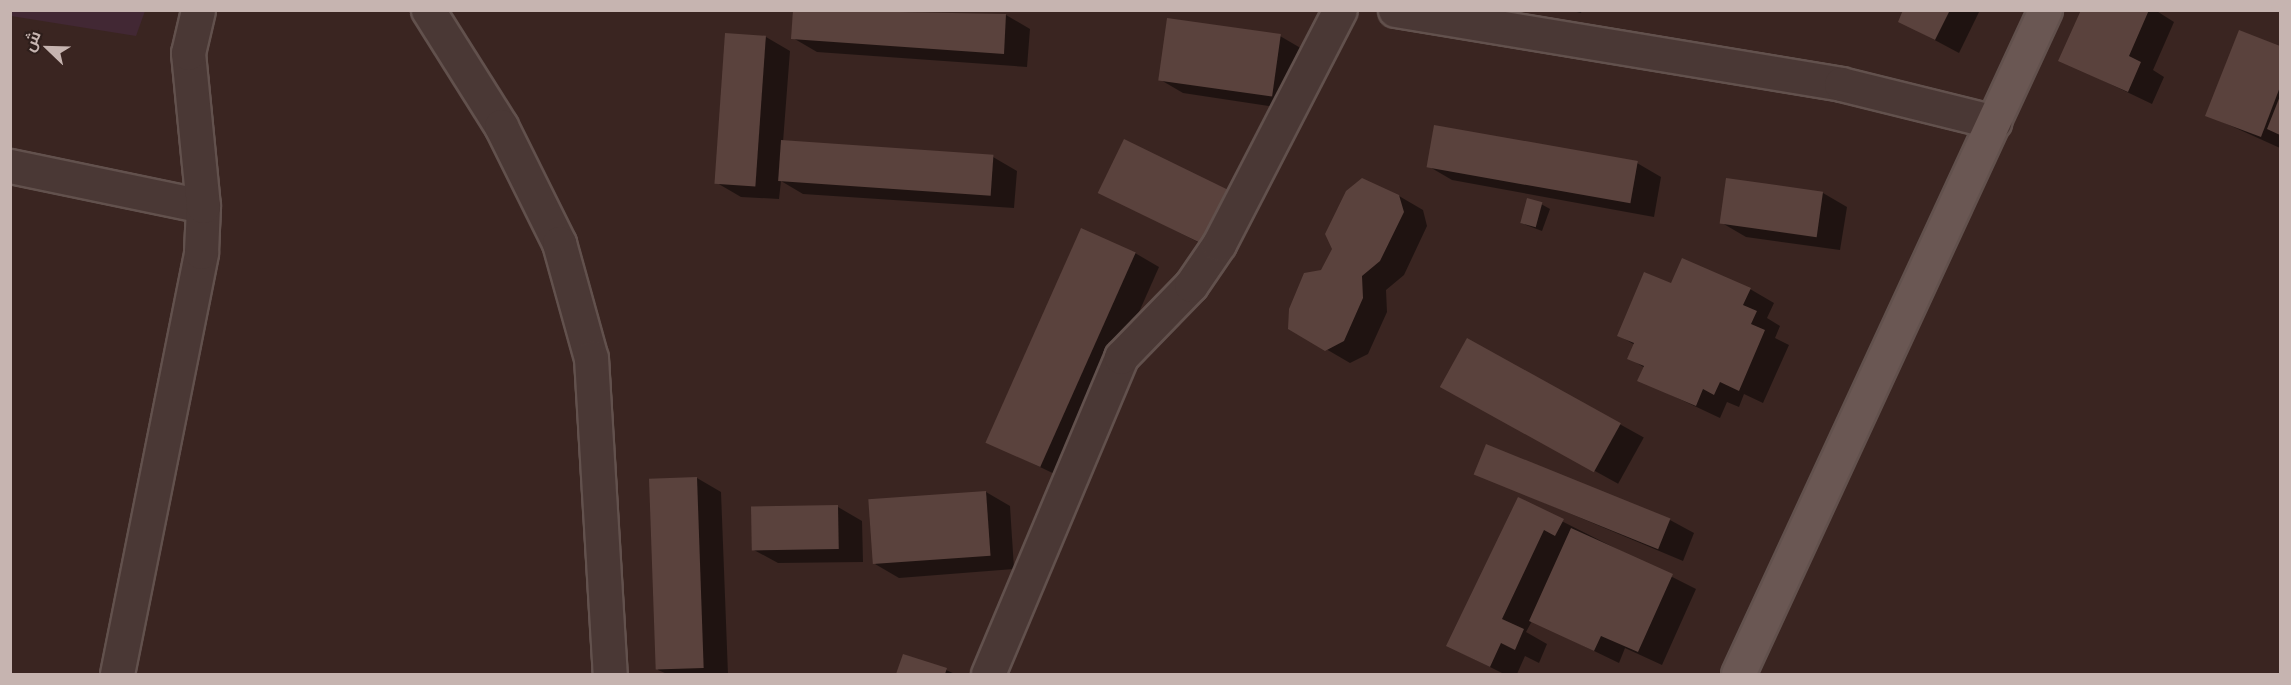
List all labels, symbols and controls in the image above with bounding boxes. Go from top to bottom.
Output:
north arrow [18,18,78,78]
text: ش [19,28,44,54]

